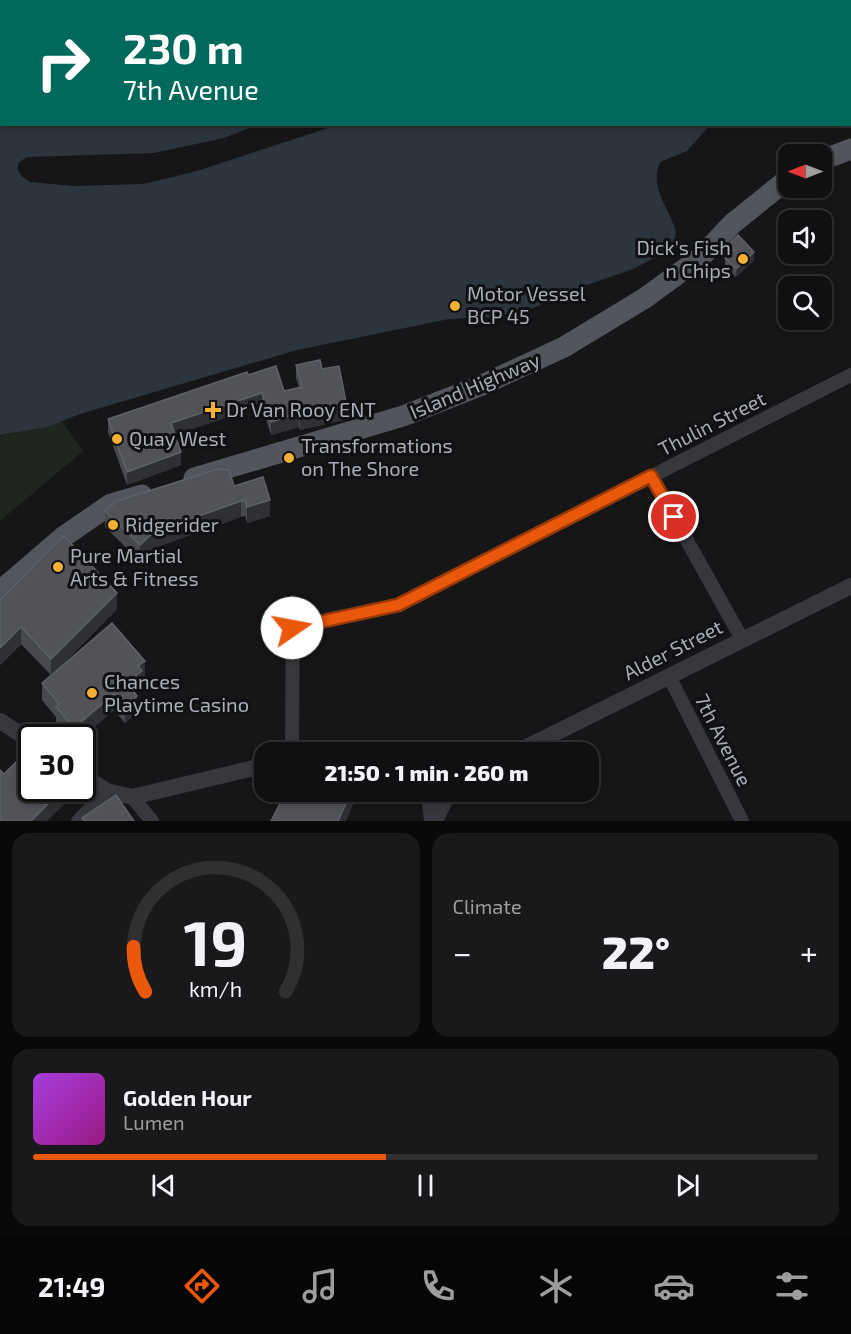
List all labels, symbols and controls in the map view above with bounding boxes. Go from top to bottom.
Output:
text: 230 m [123,22,244,72]
icon: right [24,24,102,102]
text: 7th Avenue [123,73,259,105]
north arrow [778,144,832,198]
map controls [778,144,832,330]
button: sound [778,210,832,264]
place label: Dick's Fish n Chips [636,235,731,282]
marker: Dick's Fish n Chips [736,252,750,266]
button: search [778,276,832,330]
place label: Motor Vessel BCP 45 [467,281,586,328]
marker: Motor Vessel BCP 45 [448,299,462,313]
street label: Island Highway [406,347,544,423]
street label: Thulin Street [654,386,770,460]
place label: Dr Van Rooy ENT [226,397,376,421]
marker: Dr Van Rooy ENT [204,401,222,419]
place label: Quay West [129,426,227,450]
marker: Quay West [110,432,124,446]
place label: Transformations on The Shore [301,433,453,480]
marker: Transformations on The Shore [282,451,296,465]
pin [648,491,699,542]
icon: arrive [657,500,690,533]
place label: Ridgerider [125,512,219,536]
marker: Ridgerider [106,518,120,532]
place label: Pure Martial Arts & Fitness [70,543,199,590]
marker: Pure Martial Arts & Fitness [51,560,65,574]
position arrow [260,596,324,660]
street label: Alder Street [619,614,727,684]
place label: Chances Playtime Casino [104,669,249,716]
marker: Chances Playtime Casino [85,686,99,700]
street label: 7th Avenue [690,689,757,790]
speed limit sign: 30 [18,724,96,802]
text: 21:50 · 1 min · 260 m [325,759,528,785]
text: Climate [453,894,522,918]
text: 19 [184,904,248,979]
text: 22° [602,924,670,978]
text: − [453,932,472,972]
text: + [800,932,818,972]
text: km/h [189,976,242,1001]
text: Golden Hour [123,1084,252,1110]
text: Lumen [123,1110,185,1134]
icon: previous [147,1169,180,1202]
icon: pause [409,1169,442,1202]
icon: next [671,1169,704,1202]
icon: directions [181,1265,223,1307]
icon: music [299,1265,341,1307]
icon: phone [417,1265,459,1307]
icon: climate [535,1265,577,1307]
icon: car [653,1265,695,1307]
icon: filters [771,1265,813,1307]
text: 21:49 [38,1270,105,1302]

